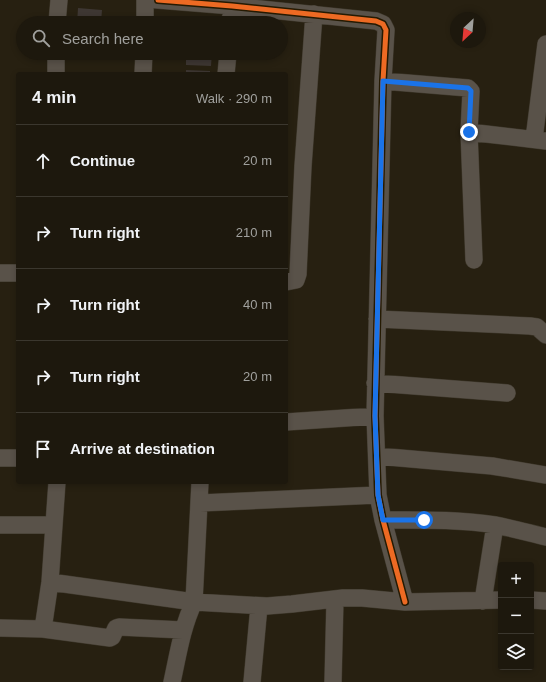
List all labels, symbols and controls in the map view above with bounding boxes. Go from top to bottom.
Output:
north arrow [450,12,486,48]
search box [16,16,288,60]
icon: search [30,27,52,49]
text: Search here [62,30,144,47]
text: 4 min [32,88,76,107]
text: Walk · 290 m [196,91,272,106]
route end [460,123,478,141]
icon: ahead [32,150,54,172]
text: Continue [70,152,135,169]
text: 20 m [243,153,272,168]
icon: right [32,222,54,244]
text: Turn right [70,224,140,241]
text: 210 m [236,225,272,240]
icon: right [32,294,54,316]
text: Turn right [70,296,140,313]
text: 40 m [243,297,272,312]
icon: right [32,366,54,388]
text: Turn right [70,368,140,385]
text: 20 m [243,369,272,384]
icon: arrive [32,438,54,460]
text: Arrive at destination [70,440,215,457]
route start [415,511,433,529]
map controls [498,562,534,670]
button: + [498,562,534,598]
button: − [498,598,534,634]
button: layers [498,634,534,670]

